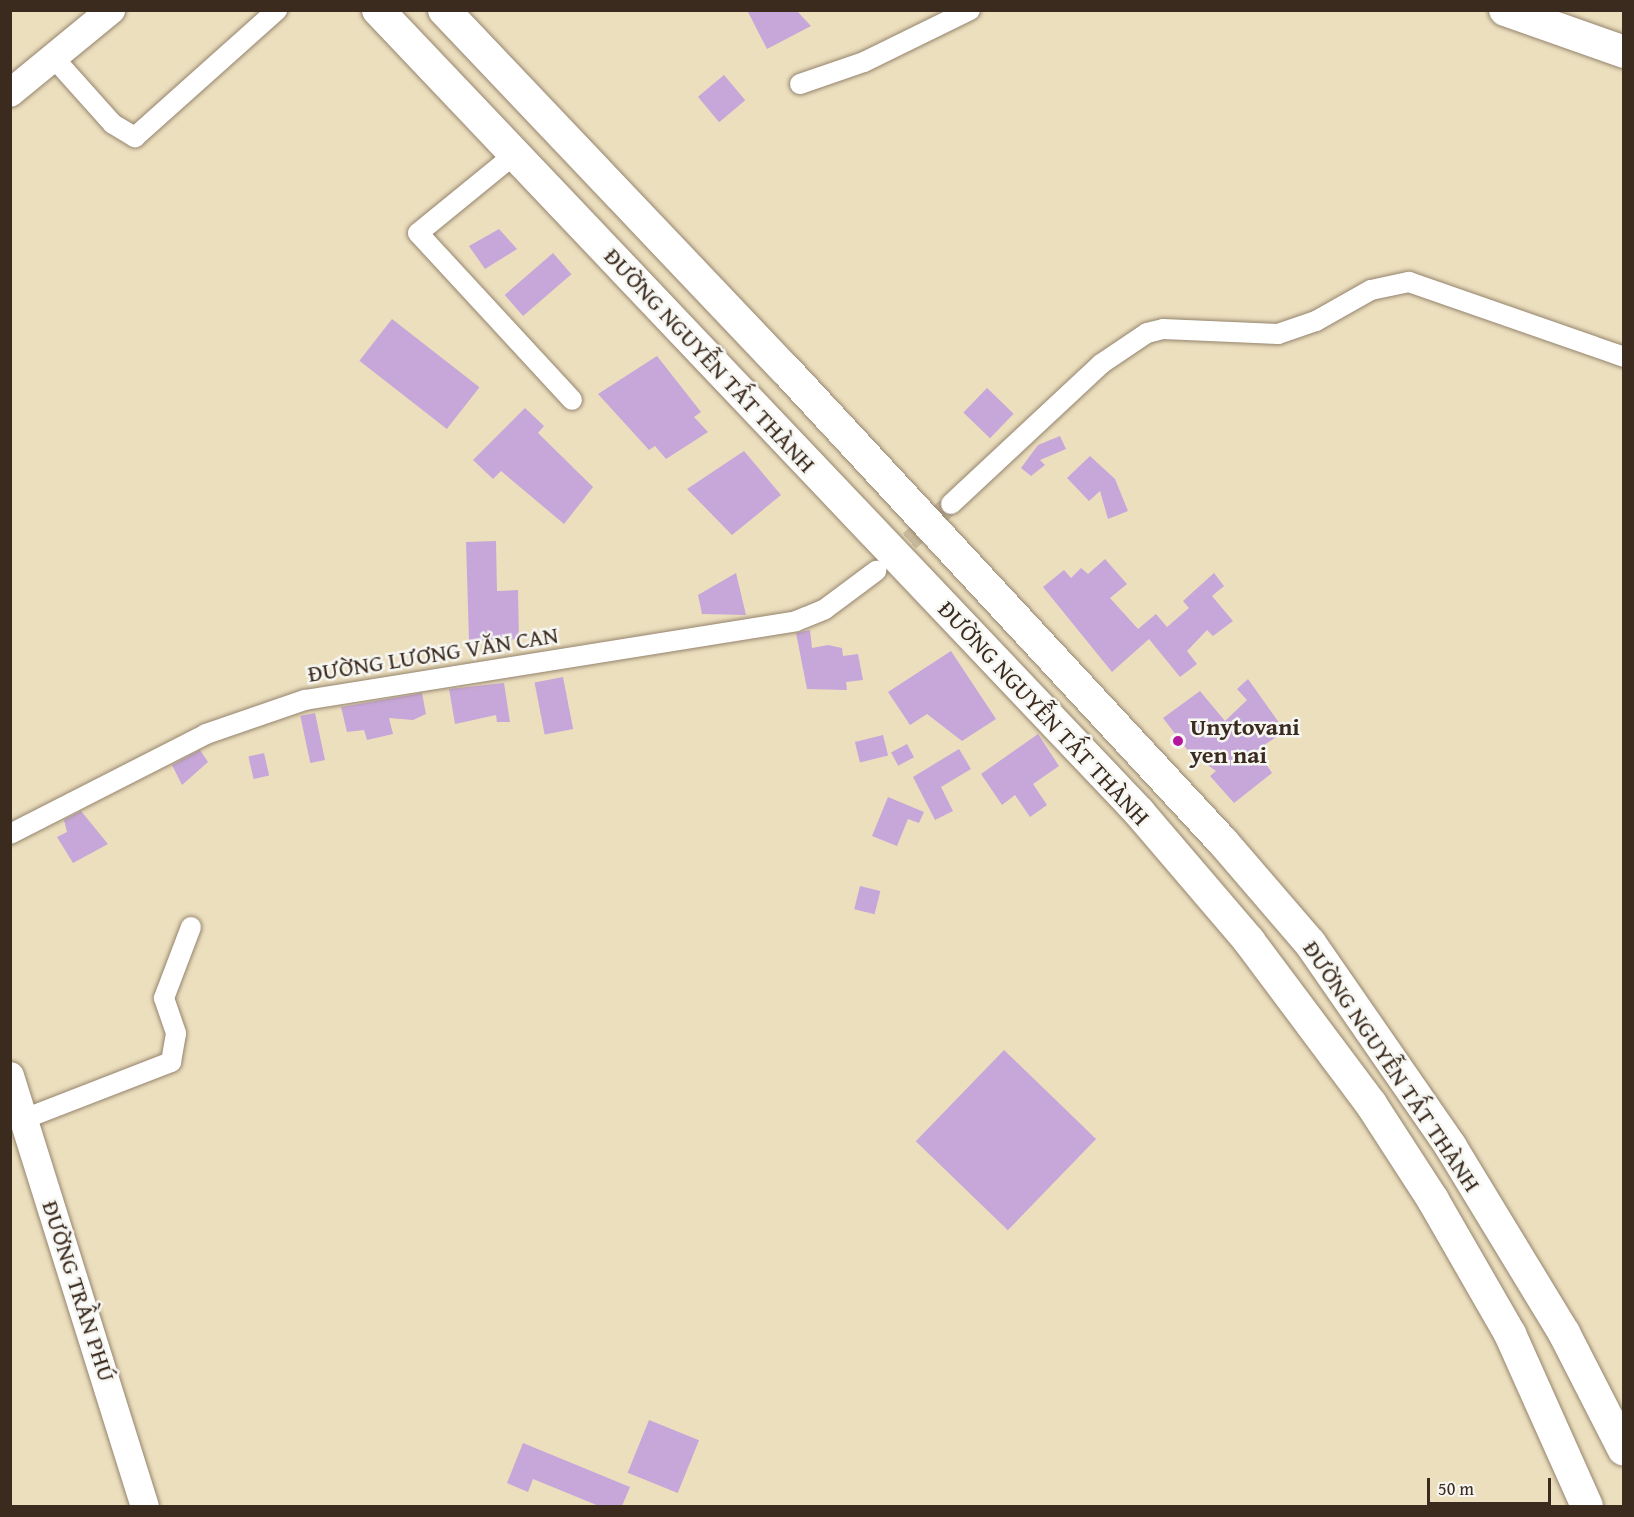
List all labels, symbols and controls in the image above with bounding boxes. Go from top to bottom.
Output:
street label: ĐƯỜNG NGUYỄN TẤT THÀNH [598,242,822,478]
street label: ĐƯỜNG NGUYỄN TẤT THÀNH [932,595,1156,831]
street label: ĐƯỜNG LƯƠNG VĂN CAN [306,620,560,688]
place label: Unytovani yen nai [1190,713,1300,769]
marker: Unytovani yen nai [1171,734,1185,748]
street label: ĐƯỜNG NGUYỄN TẤT THÀNH [1297,935,1487,1197]
street label: ĐƯỜNG TRẦN PHÚ [36,1197,122,1385]
scale bar [1430,1466,1554,1504]
text: 50 m [1438,1475,1474,1502]

